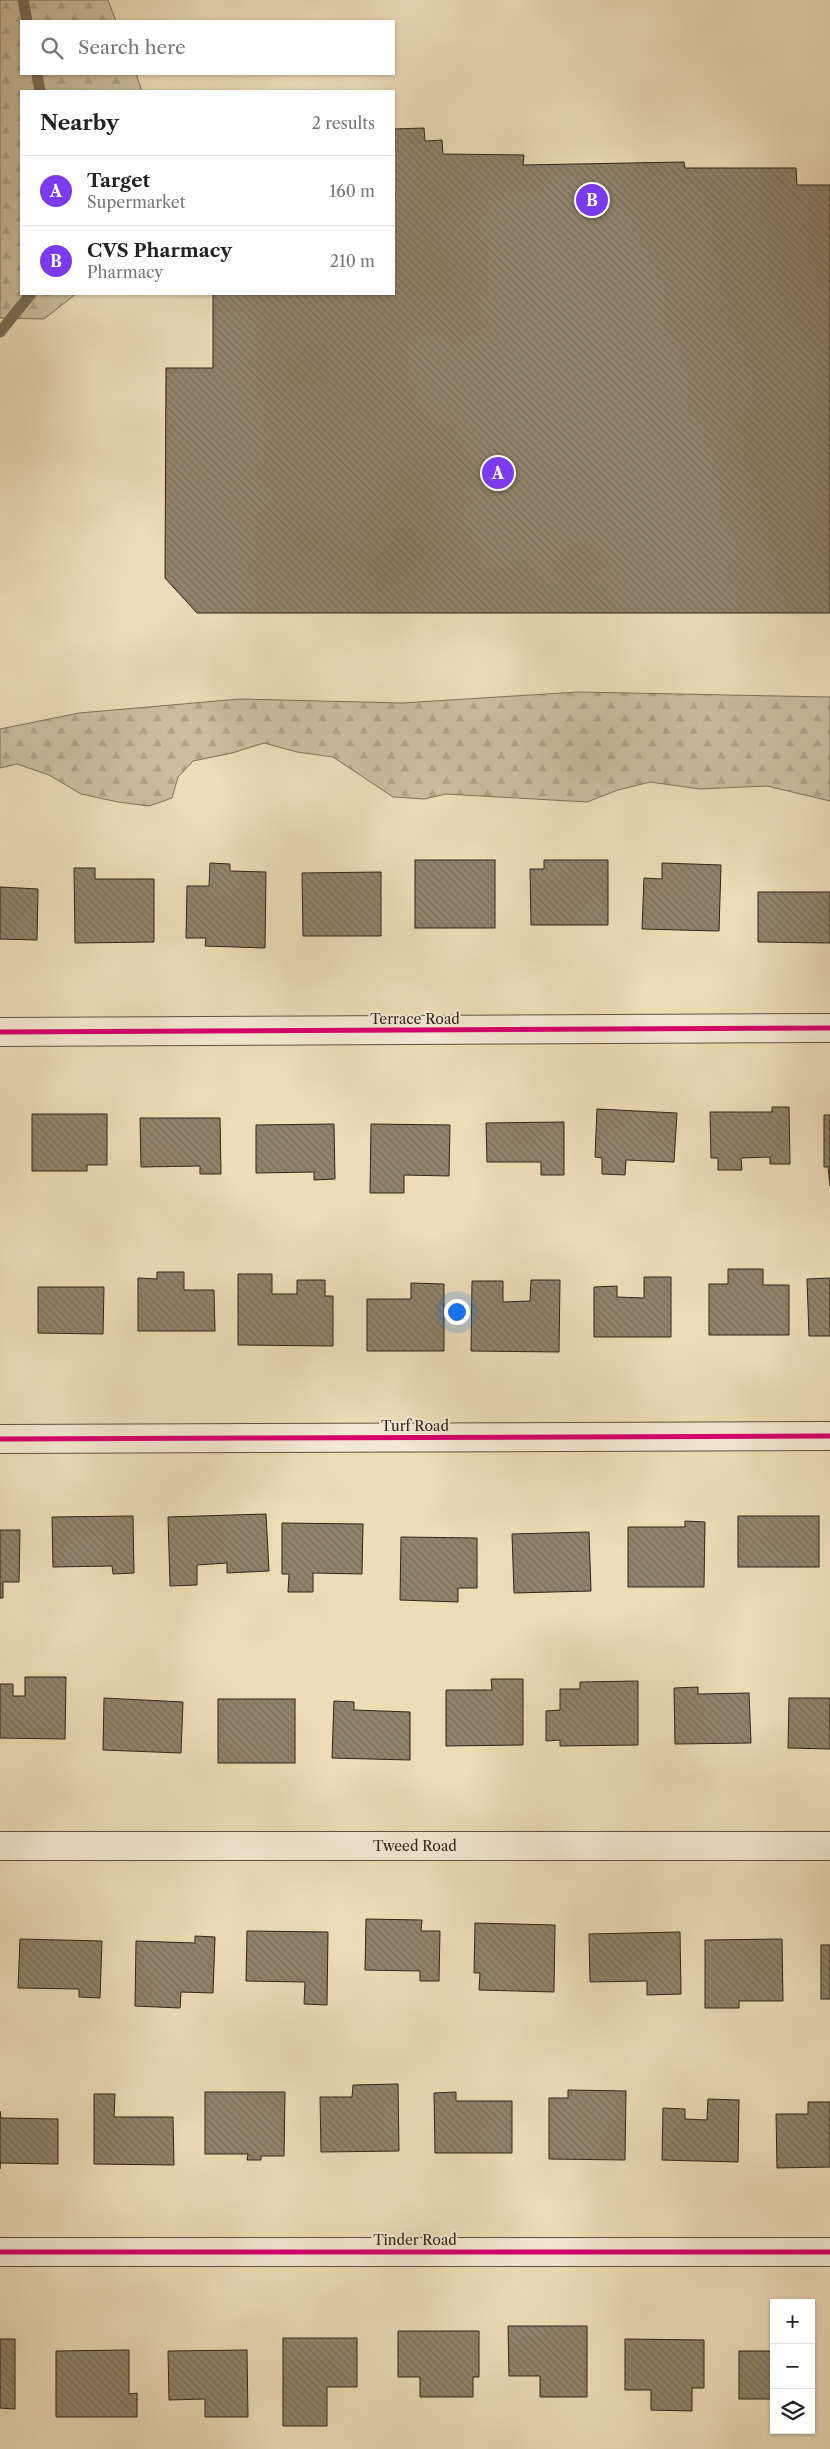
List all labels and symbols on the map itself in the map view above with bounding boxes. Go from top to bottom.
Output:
pin: B [576,181,608,219]
pin: A [482,454,514,492]
street label: Terrace Road [370,1010,460,1028]
your location [444,1299,470,1325]
street label: Turf Road [381,1417,449,1435]
street label: Tweed Road [373,1837,457,1855]
street label: Tinder Road [373,2231,457,2249]

